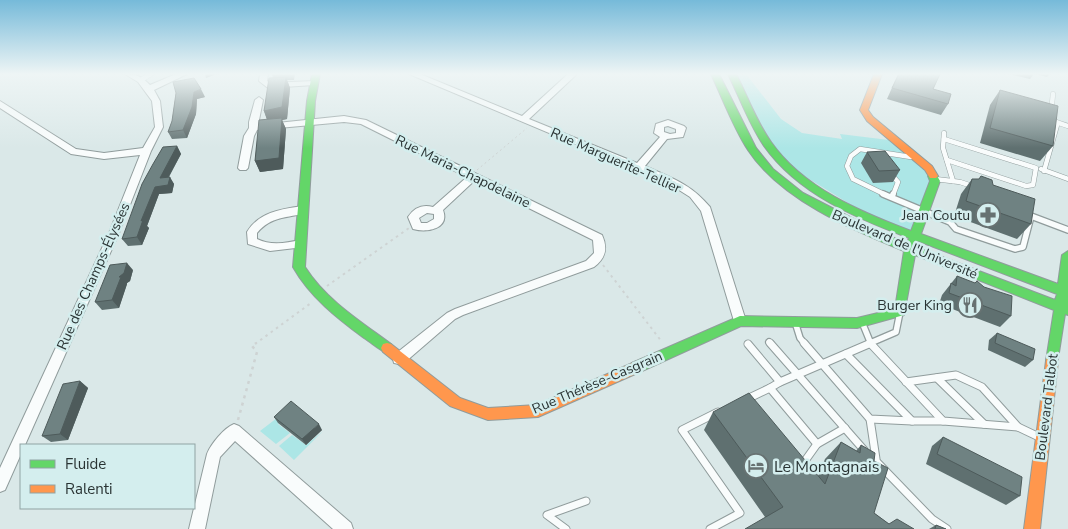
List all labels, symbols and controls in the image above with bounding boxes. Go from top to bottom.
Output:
street label: Rue Marguerite-Tellier [548,123,684,198]
street label: Rue Maria-Chapdelaine [392,130,533,212]
street label: Rue des Champs-Élysées [52,199,135,353]
pharmacy icon: Jean Coutu [975,202,1001,228]
street label: Boulevard de l'Université [829,205,981,284]
place label: Jean Coutu [901,206,970,225]
restaurant icon: Burger King [957,292,983,318]
place label: Burger King [877,296,952,315]
street label: Rue Thérèse-Casgrain [529,346,665,419]
street label: Boulevard Talbot [1031,353,1062,462]
legend [20,444,195,509]
hotel icon: Le Montagnais [743,453,769,479]
text: Fluide [65,454,106,474]
place label: Le Montagnais [774,456,879,478]
text: Ralenti [65,479,113,499]

